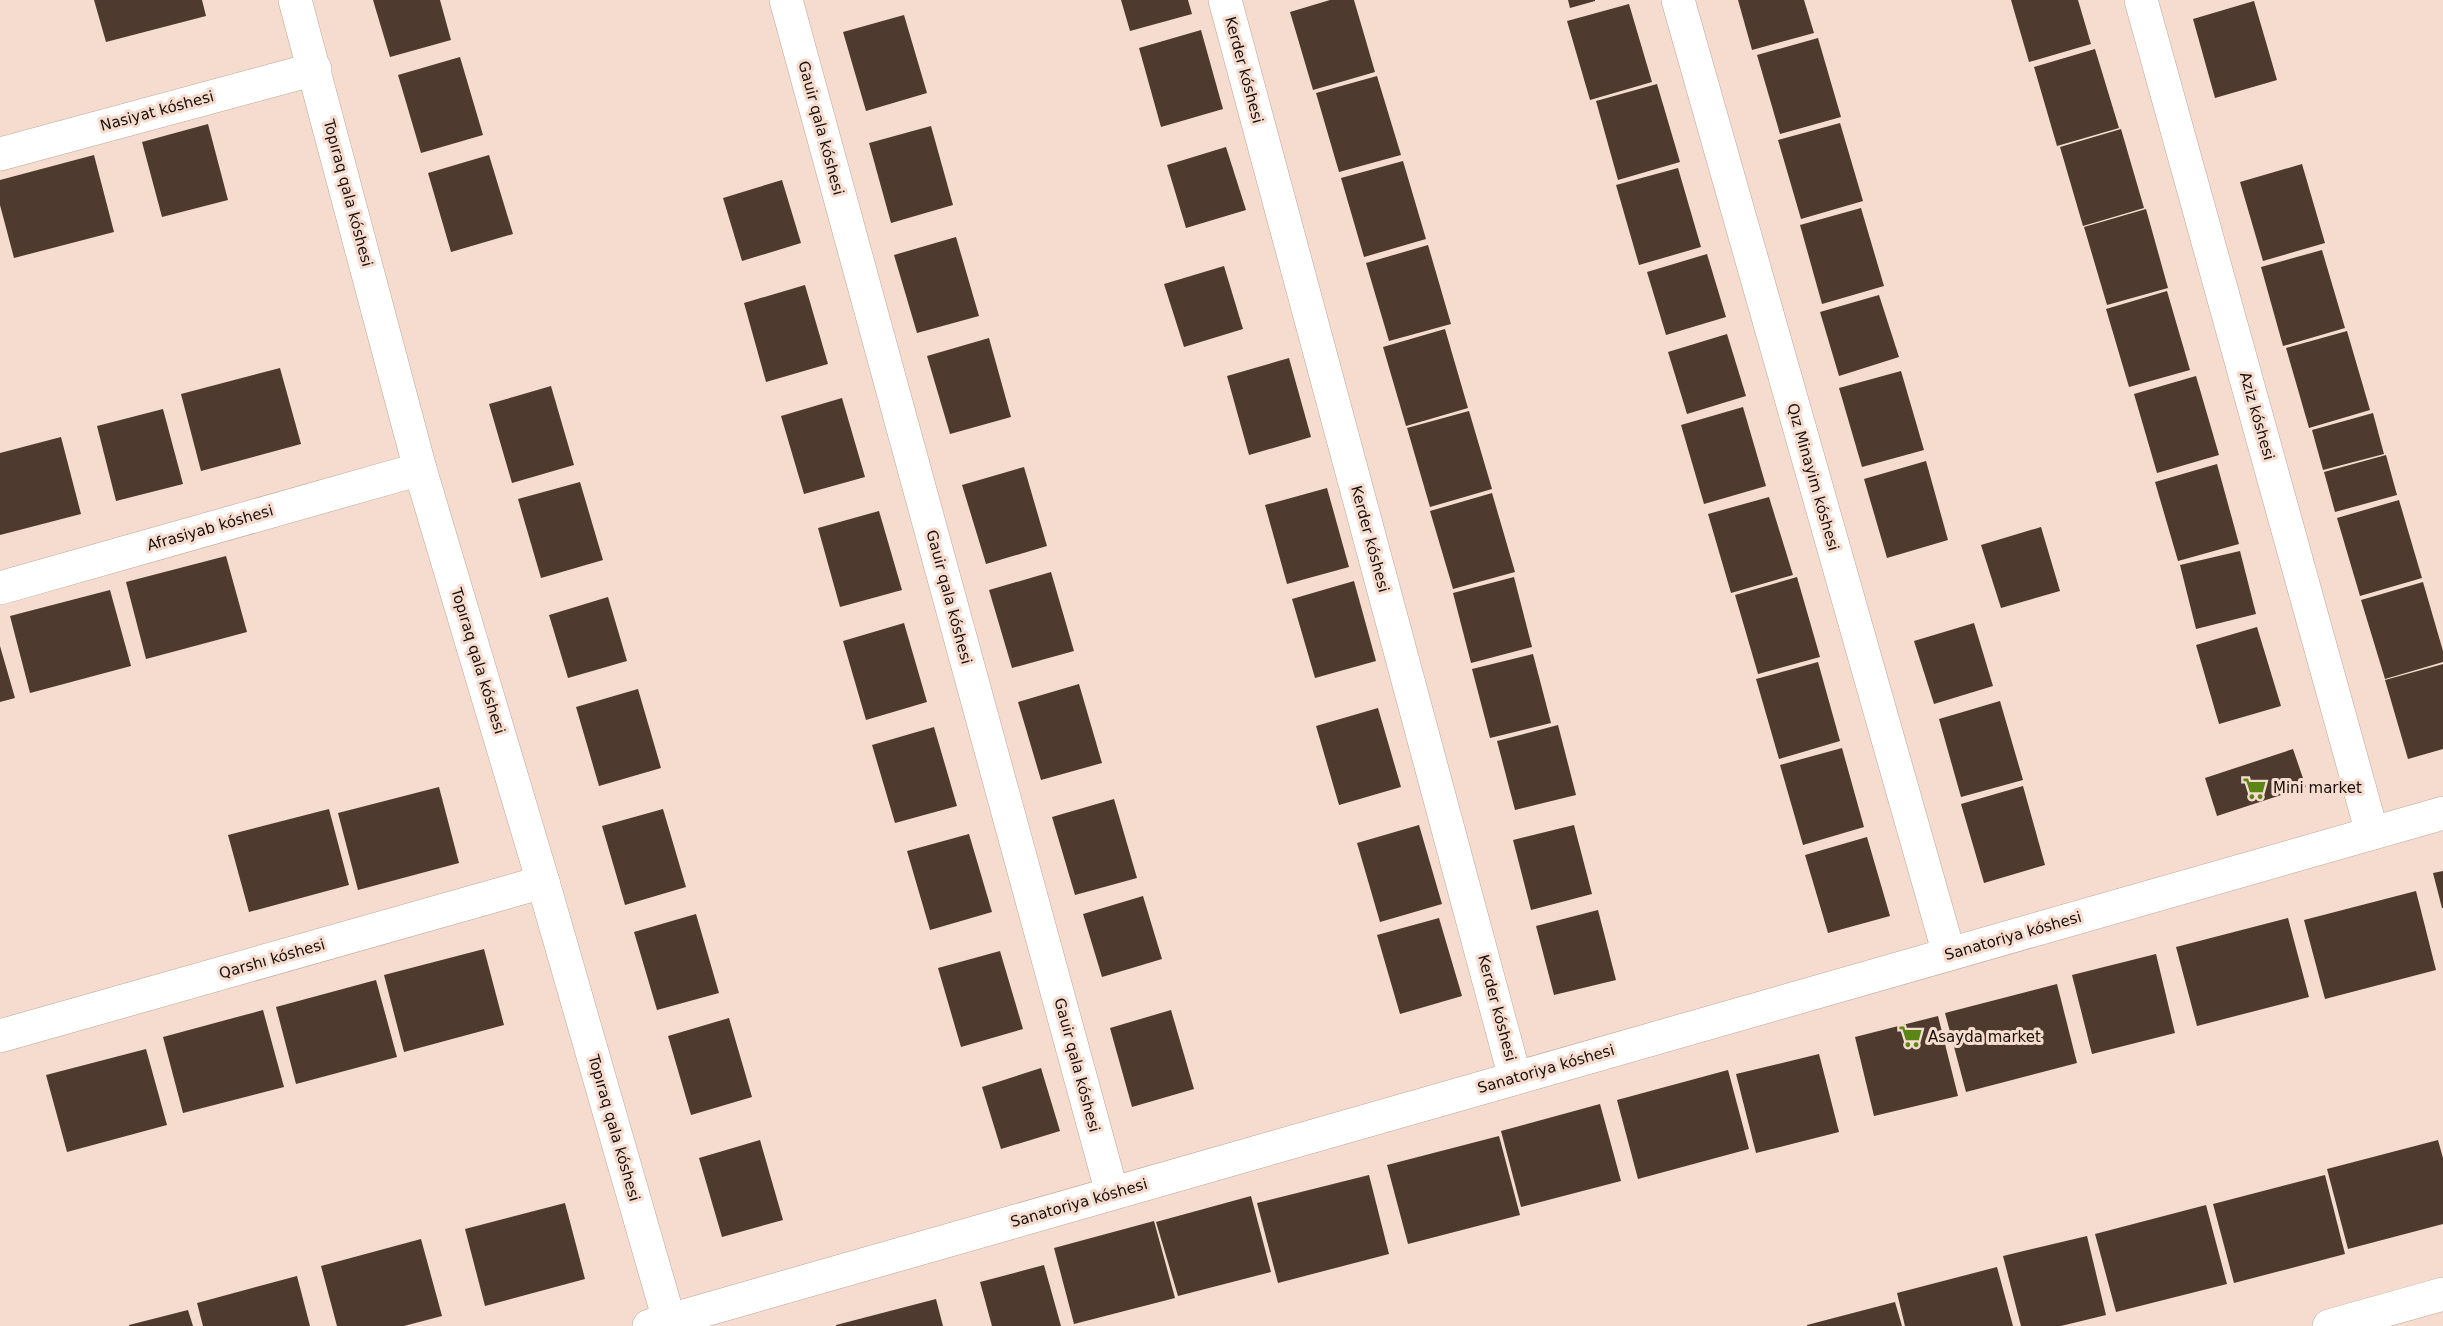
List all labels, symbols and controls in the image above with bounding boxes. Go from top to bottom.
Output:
street label: Kerder kóshesi [1221,15,1267,125]
street label: Gauir qala kóshesi [794,59,848,197]
street label: Nasiyat kóshesi [98,87,216,135]
street label: Topıraq qala kóshesi [319,116,376,269]
street label: Aziz kóshesi [2236,370,2278,462]
street label: Qız Minayim kóshesi [1783,401,1843,553]
street label: Kerder kóshesi [1347,484,1393,594]
street label: Afrasiyab kóshesi [145,501,275,555]
street label: Gauir qala kóshesi [922,528,976,666]
street label: Topıraq qala kóshesi [447,585,509,736]
supermarket icon: Mini market [2242,775,2268,801]
place label: Mini market [2273,779,2362,797]
street label: Sanatoriya kóshesi [1943,908,2083,964]
street label: Qarshı kóshesi [217,935,327,983]
street label: Kerder kóshesi [1474,953,1520,1063]
street label: Gauir qala kóshesi [1050,996,1104,1134]
supermarket icon: Asayda market [1897,1024,1923,1050]
place label: Asayda market [1928,1028,2041,1046]
street label: Sanatoriya kóshesi [1476,1041,1616,1097]
street label: Topıraq qala kóshesi [584,1052,644,1203]
street label: Sanatoriya kóshesi [1009,1175,1149,1231]

